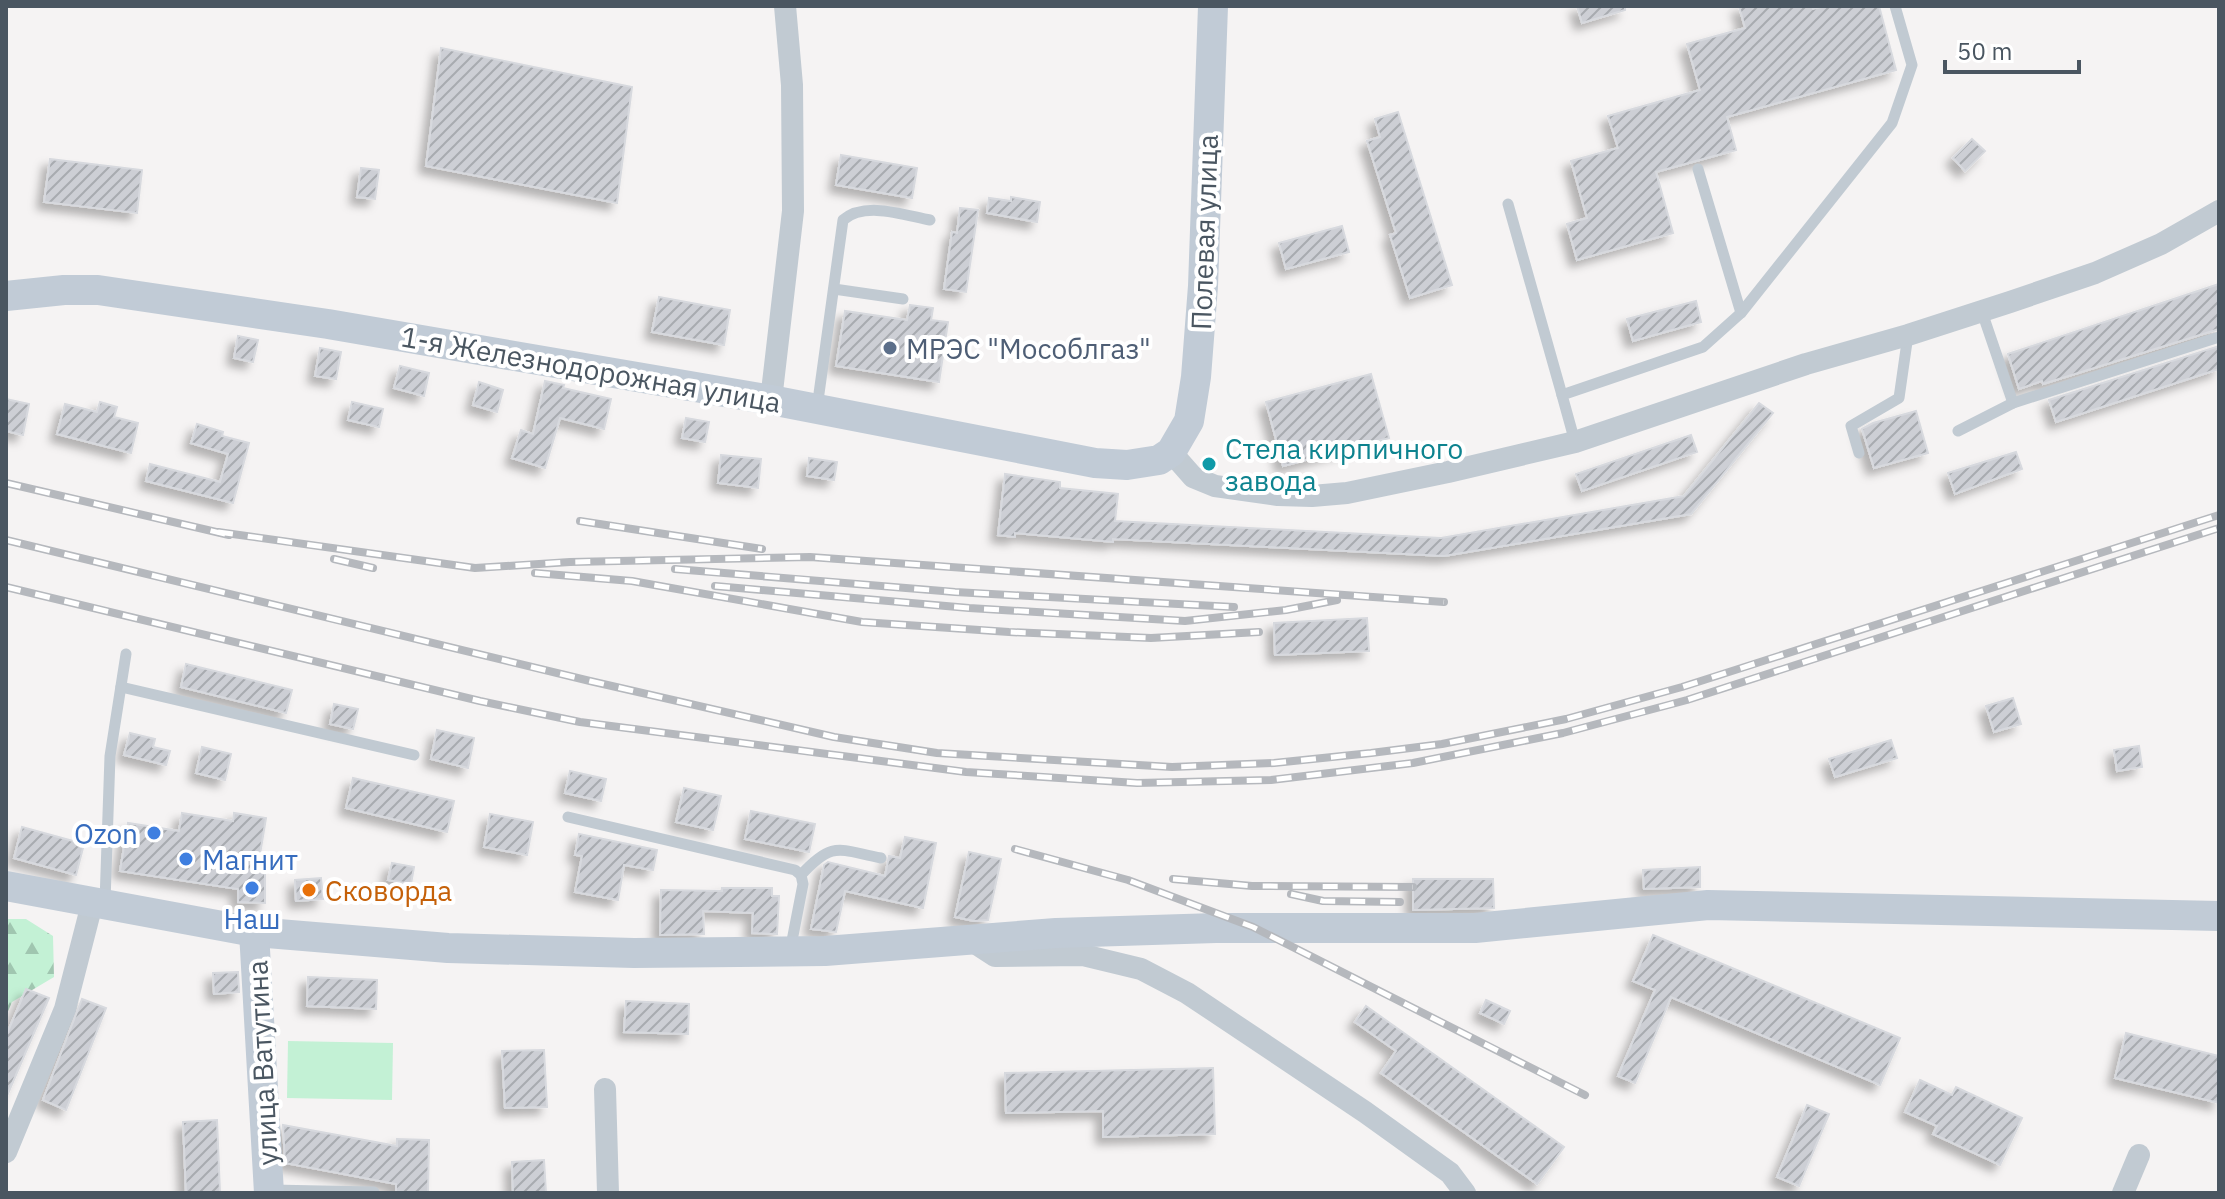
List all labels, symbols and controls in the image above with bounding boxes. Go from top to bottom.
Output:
scale bar [1945,24,2079,74]
text: 50 m [1957,35,2012,67]
street label: Полевая улица [1182,133,1226,330]
street label: 1-я Железнодорожная улица [398,317,784,421]
place label: МРЭС "Мособлгаз" [906,330,1151,367]
marker: МРЭС "Мособлгаз" [881,339,899,357]
place label: Стела кирпичного завода [1225,430,1463,499]
marker: Стела кирпичного завода [1200,455,1218,473]
place label: Ozon [74,815,138,852]
marker: Ozon [145,824,163,842]
place label: Магнит [202,841,298,878]
marker: Магнит [177,850,195,868]
place label: Сковорда [325,872,452,909]
marker: Наш [243,879,261,897]
marker: Сковорда [300,881,318,899]
place label: Наш [223,900,281,937]
street label: улица Ватутина [238,959,286,1167]

